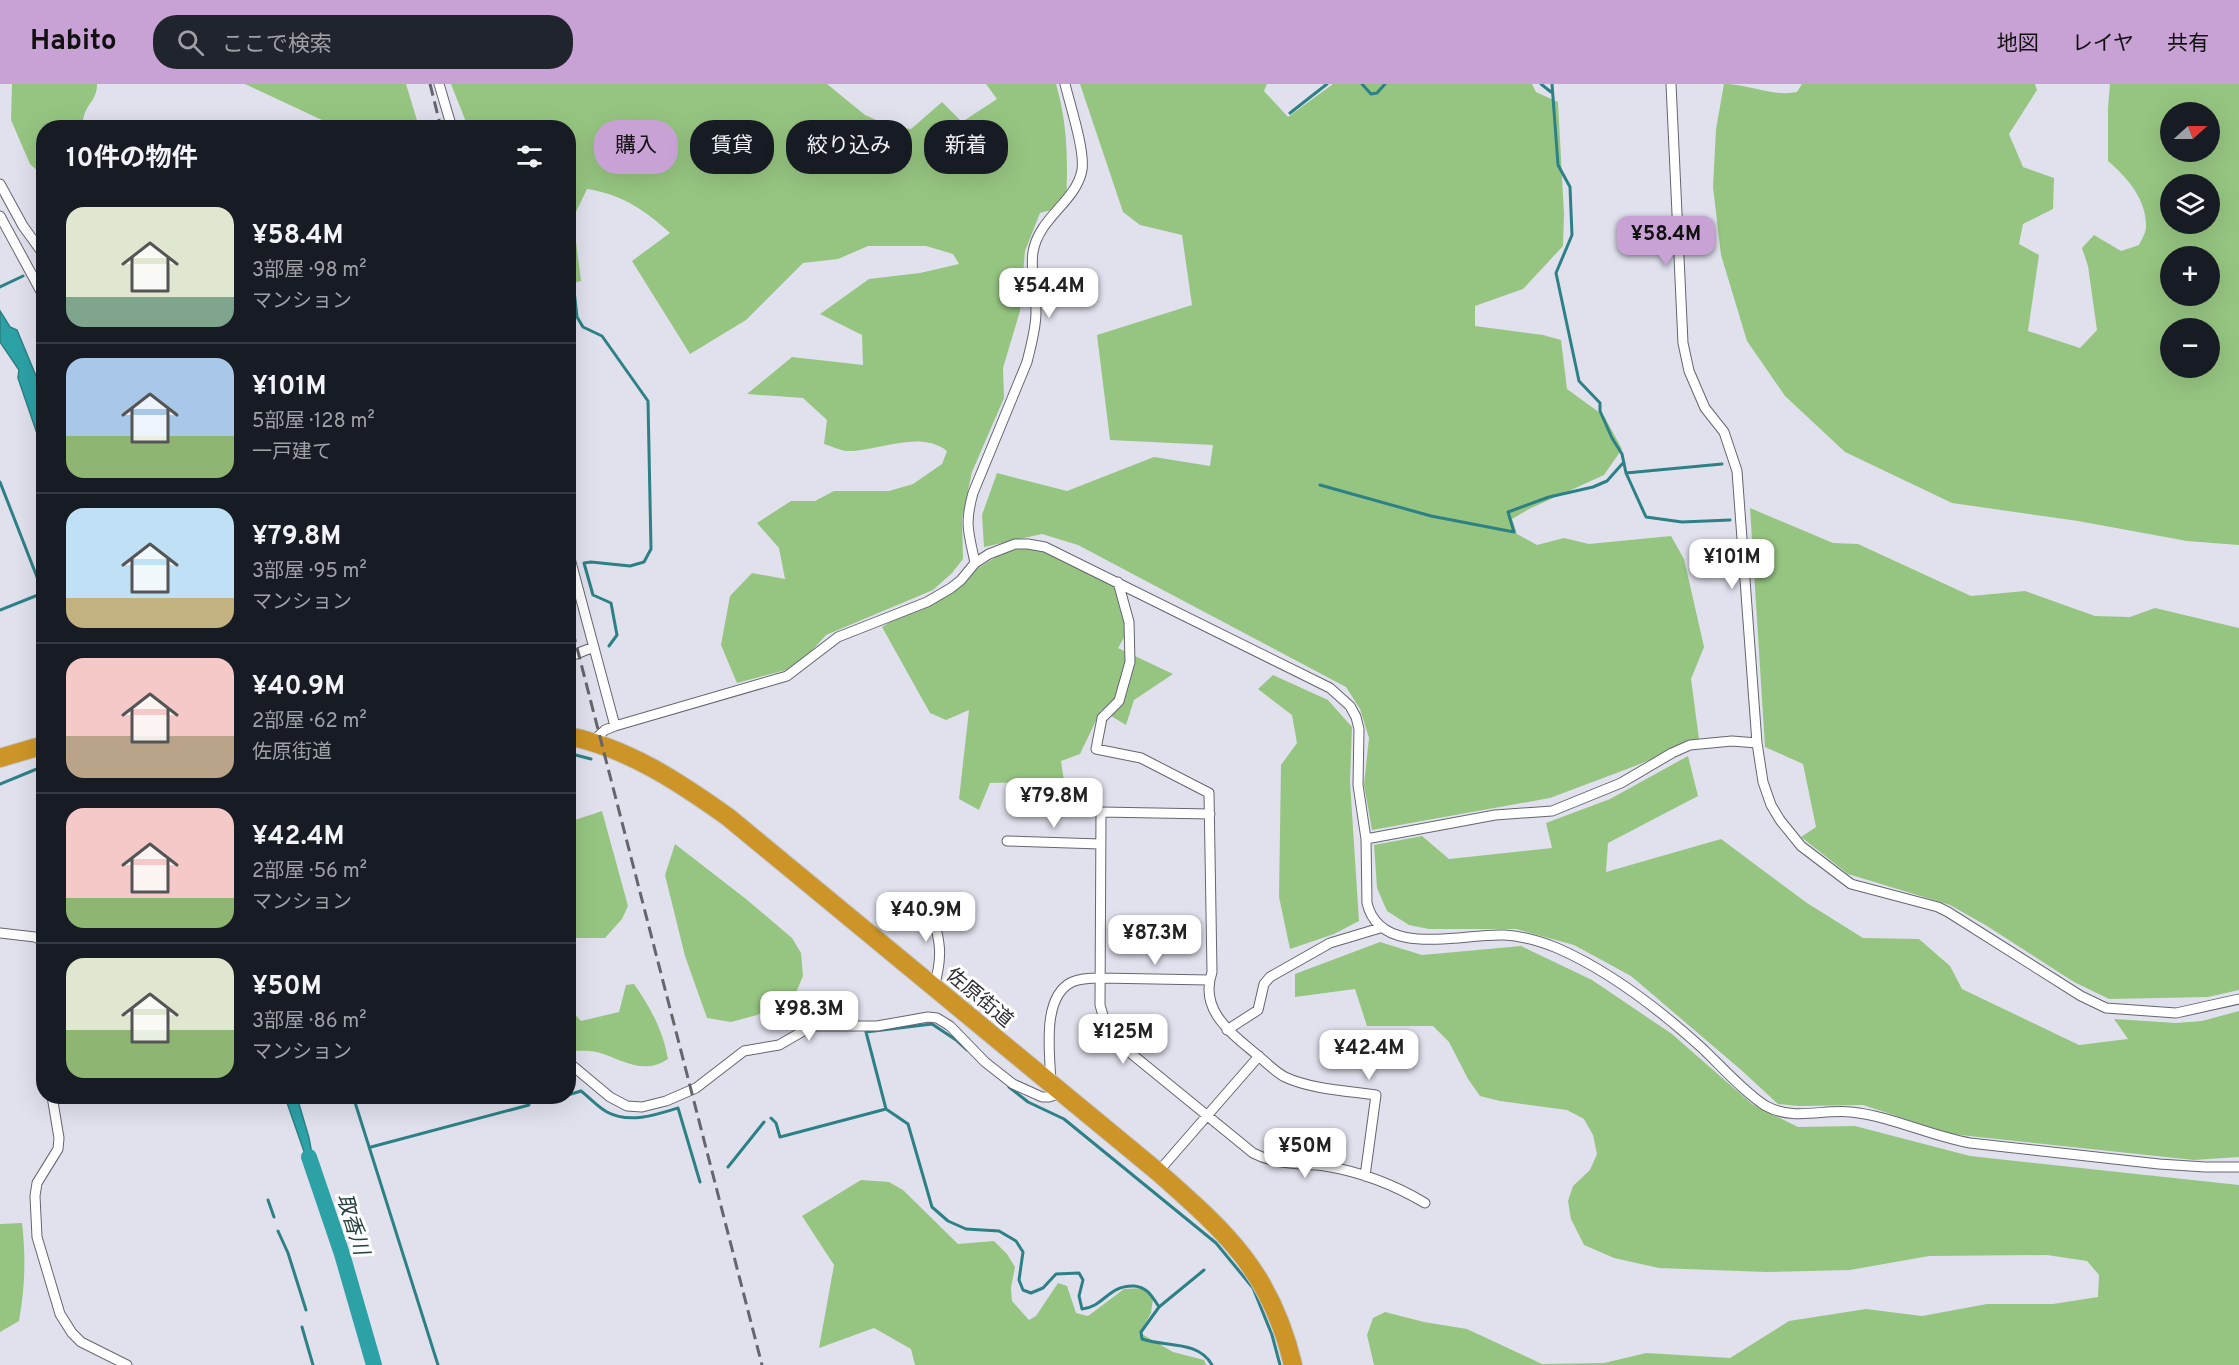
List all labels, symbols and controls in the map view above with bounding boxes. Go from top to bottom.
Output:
search box [153,15,573,69]
text: Habito [30,24,117,60]
icon: search [174,26,207,59]
text: 地図 [1997,31,2039,58]
text: レイヤ [2072,31,2134,58]
text: 共有 [2167,31,2209,58]
text: ここで検索 [222,32,332,59]
north arrow [2160,102,2220,162]
map controls [2160,102,2220,378]
chip: 購入 [594,120,678,174]
chip: 賃貸 [690,120,774,174]
chip: 絞り込み [786,120,912,174]
chip: 新着 [924,120,1008,174]
icon: filters [513,140,546,173]
text: 10件の物件 [66,143,198,176]
button: layers [2160,174,2220,234]
pin: ¥58.4M [1617,216,1715,267]
text: ¥58.4M [252,220,344,253]
text: ¥58.4M [1631,222,1701,248]
icon: home [114,231,186,303]
button: + [2160,246,2220,306]
text: 3部屋 · 98 m² [252,258,366,284]
pin: ¥54.4M [1000,268,1098,319]
text: ¥54.4M [1013,274,1085,300]
text: マンション [252,289,352,315]
button: − [2160,318,2220,378]
text: ¥101M [252,371,327,404]
icon: home [114,382,186,454]
text: 5部屋 · 128 m² [252,409,375,435]
text: 一戸建て [252,440,332,466]
text: ¥79.8M [252,521,341,554]
icon: home [114,532,186,604]
pin: ¥101M [1690,539,1774,590]
text: ¥101M [1703,545,1761,571]
text: 3部屋 · 95 m² [252,559,367,585]
text: マンション [252,590,352,616]
text: ¥40.9M [252,671,345,704]
icon: home [114,682,186,754]
text: 2部屋 · 62 m² [252,709,367,735]
text: 佐原街道 [252,740,332,766]
pin: ¥79.8M [1005,778,1103,829]
text: ¥79.8M [1020,784,1088,810]
text: ¥42.4M [252,821,344,854]
icon: home [114,832,186,904]
text: 2部屋 · 56 m² [252,859,367,885]
text: マンション [252,890,352,916]
pin: ¥40.9M [877,892,975,943]
text: ¥40.9M [890,898,962,924]
pin: ¥87.3M [1106,915,1204,966]
text: ¥87.3M [1122,921,1188,947]
street label: 佐原街道 [940,963,1018,1034]
text: ¥50M [252,971,322,1004]
icon: home [114,982,186,1054]
pin: ¥98.3M [760,991,858,1042]
text: ¥98.3M [774,997,844,1023]
text: 3部屋 · 86 m² [252,1009,366,1035]
pin: ¥125M [1081,1014,1165,1065]
text: ¥125M [1093,1020,1153,1046]
pin: ¥42.4M [1320,1030,1418,1081]
text: ¥42.4M [1333,1036,1405,1062]
text: マンション [252,1040,352,1066]
pin: ¥50M [1269,1128,1341,1179]
text: ¥50M [1278,1134,1332,1160]
water label: 取香川 [329,1190,374,1260]

